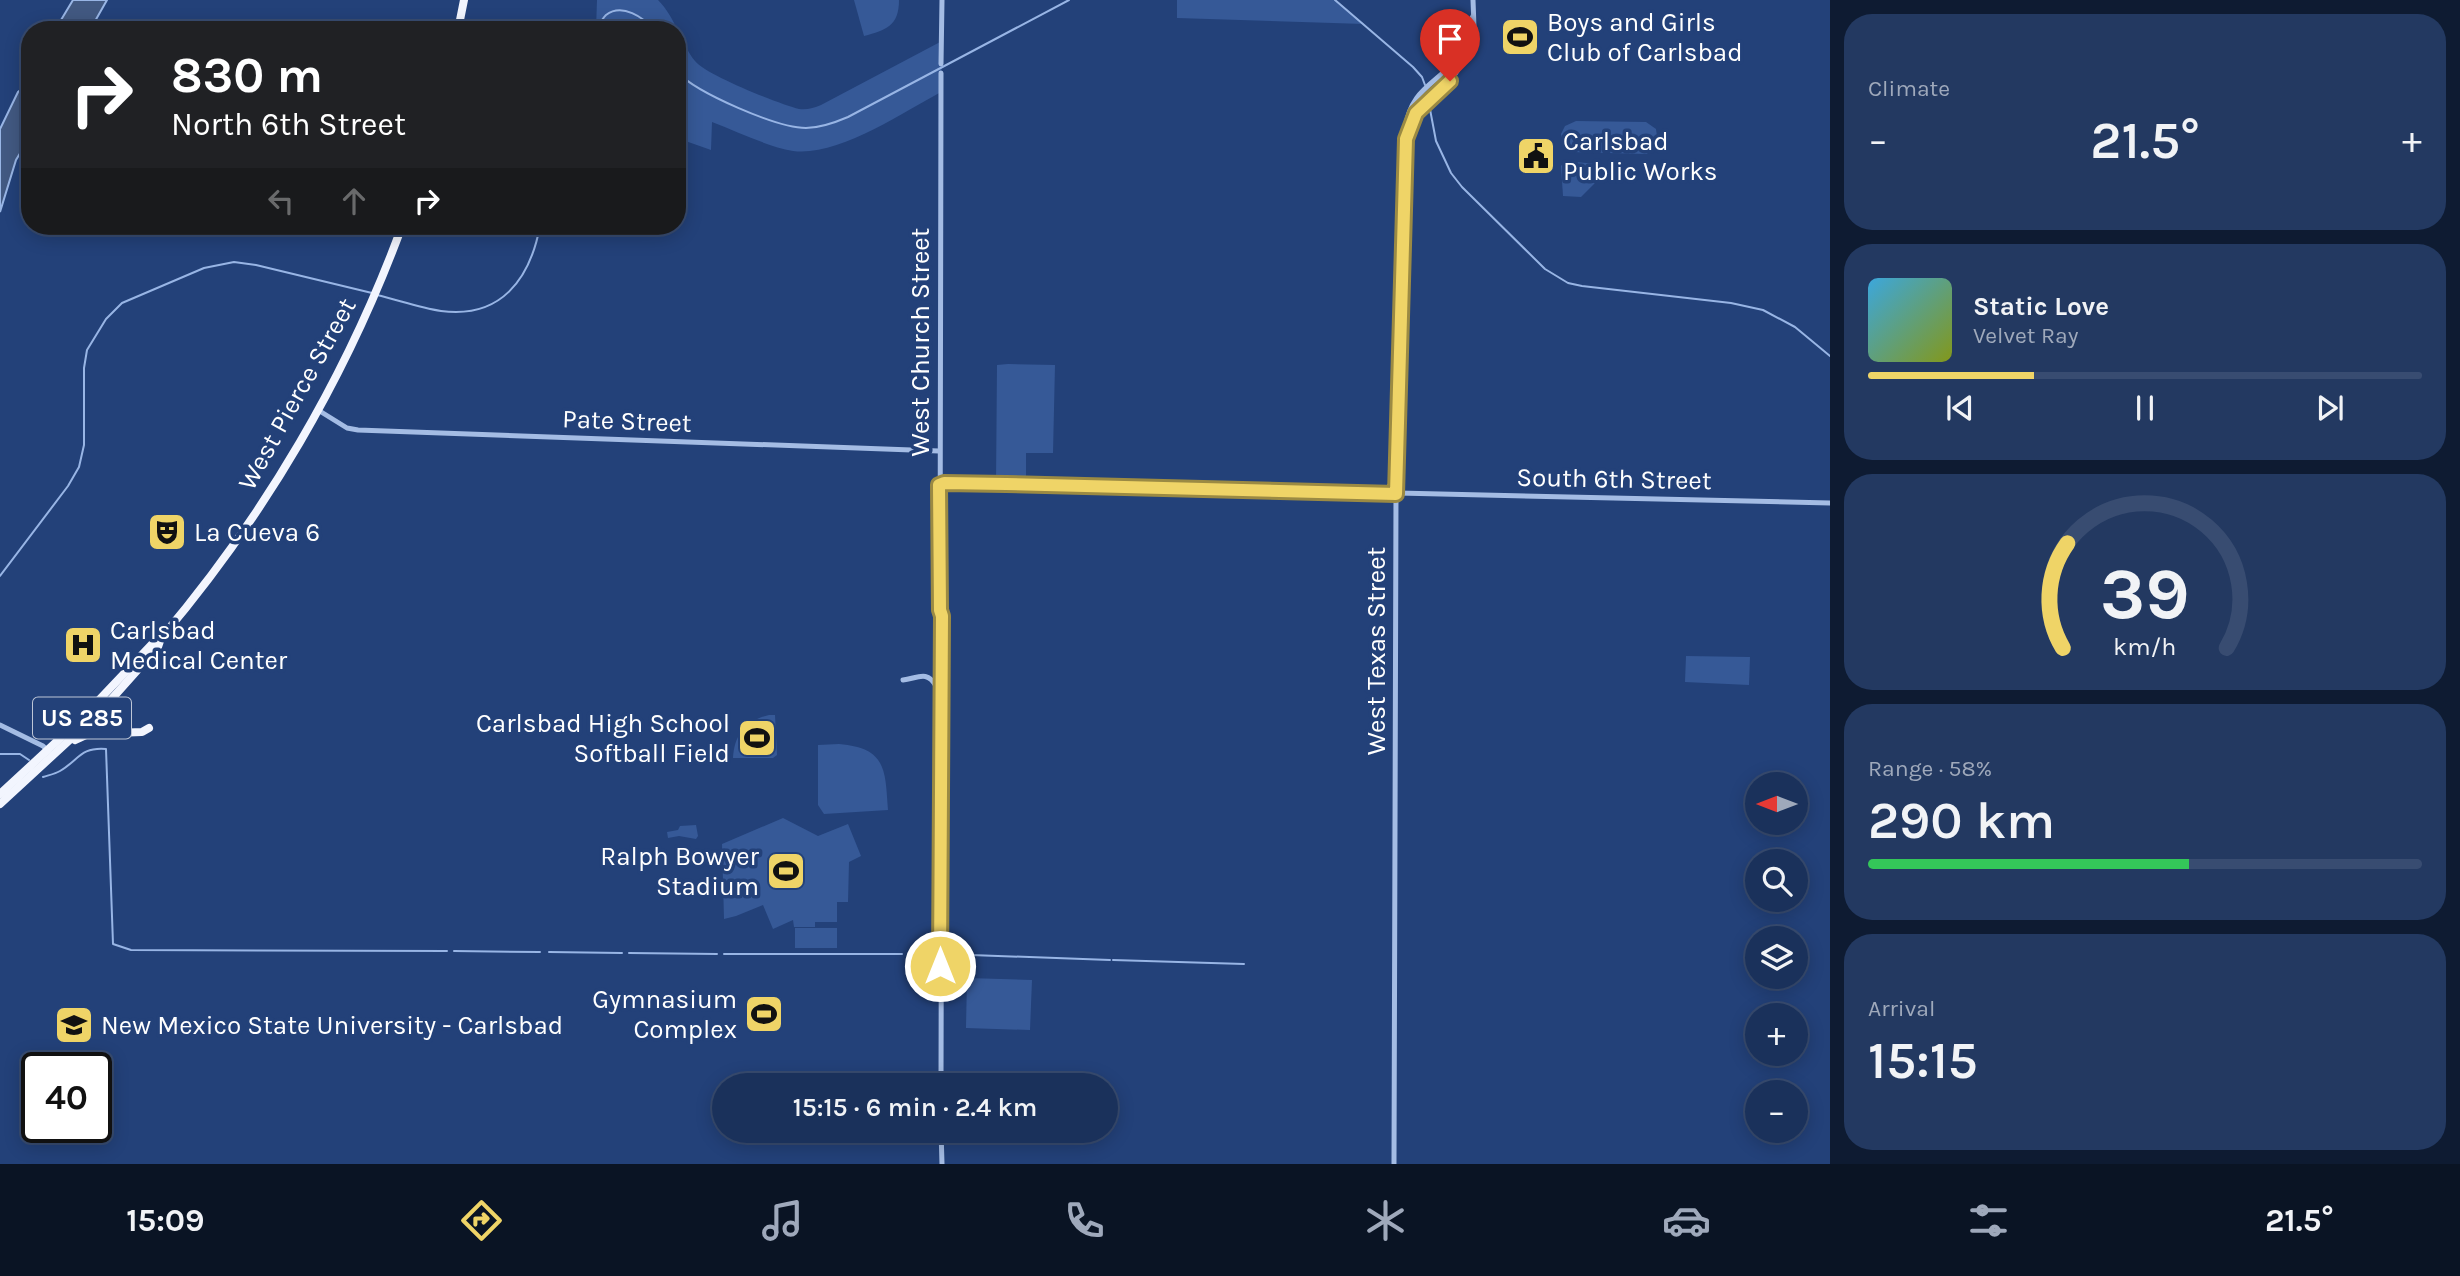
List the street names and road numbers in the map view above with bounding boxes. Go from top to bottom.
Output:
street label: West Church Street [905,227,936,456]
street label: West Pierce Street [231,292,363,495]
street label: Pate Street [562,403,692,439]
street label: South 6th Street [1516,462,1712,496]
street label: West Texas Street [1361,546,1392,755]
road number: US 285 [33,698,131,738]

